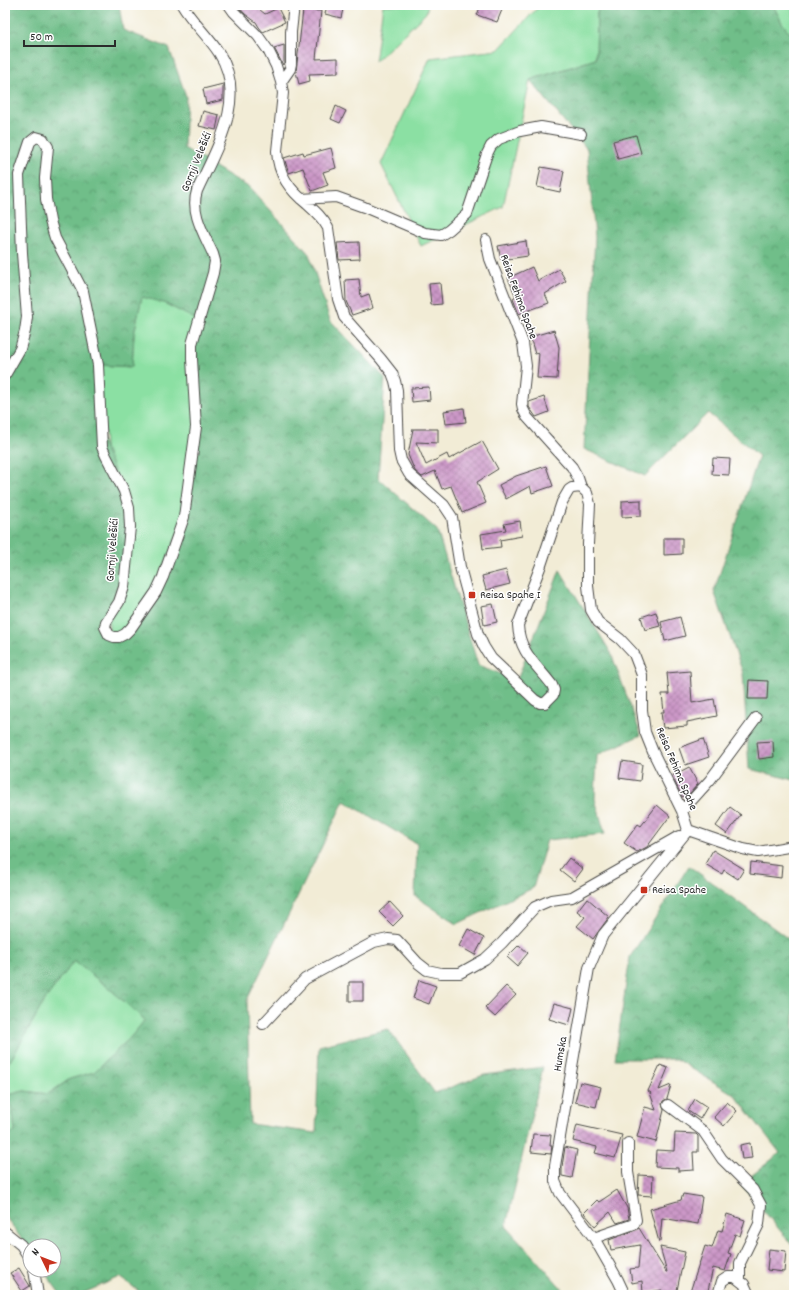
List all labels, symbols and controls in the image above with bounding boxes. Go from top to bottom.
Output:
scale bar [24,22,115,48]
text: 50 m [30,29,53,46]
street label: Gornji Velešići [177,130,217,194]
street label: Reisa Fehima Spahe [495,252,541,342]
street label: Gornji Velešići [102,518,124,582]
place label: Reisa Spahe I [480,587,541,604]
marker: Reisa Spahe I [467,590,477,600]
street label: Reisa Fehima Spahe [651,725,701,813]
place label: Reisa Spahe [652,882,706,899]
marker: Reisa Spahe [639,885,649,895]
street label: Humska [550,1035,572,1073]
north arrow [22,1238,62,1278]
text: N [28,1245,44,1260]

